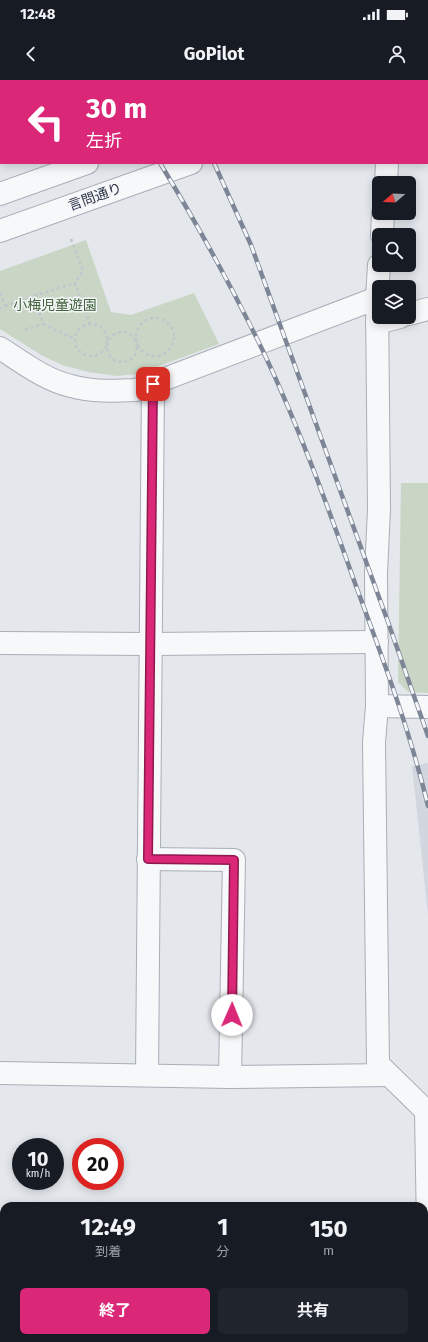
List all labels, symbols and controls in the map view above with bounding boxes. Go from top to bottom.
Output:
text: 12:48 [20,5,55,23]
icon: back [20,43,42,65]
text: GoPilot [184,43,244,65]
icon: person [386,43,408,65]
text: 30 m [86,92,147,125]
icon: left [20,96,72,148]
text: 左折 [86,130,122,152]
north arrow [372,176,416,220]
map controls [372,176,416,324]
street label: 言問通り [66,179,124,215]
button: search [372,228,416,272]
button: layers [372,280,416,324]
park label: 小梅児童遊園 [13,297,97,314]
pin [136,367,170,401]
icon: arrive [142,373,164,395]
position arrow [211,994,253,1036]
speed limit sign: 20 [72,1138,124,1190]
text: 10 [28,1147,48,1171]
text: km/h [26,1168,50,1180]
text: 12:49 [80,1213,136,1241]
text: 1 [217,1213,228,1241]
text: 150 [310,1215,348,1243]
text: m [323,1243,334,1258]
text: 到着 [95,1244,121,1259]
text: 分 [216,1244,229,1259]
button: 終了 [20,1288,210,1334]
button: 共有 [218,1288,408,1334]

